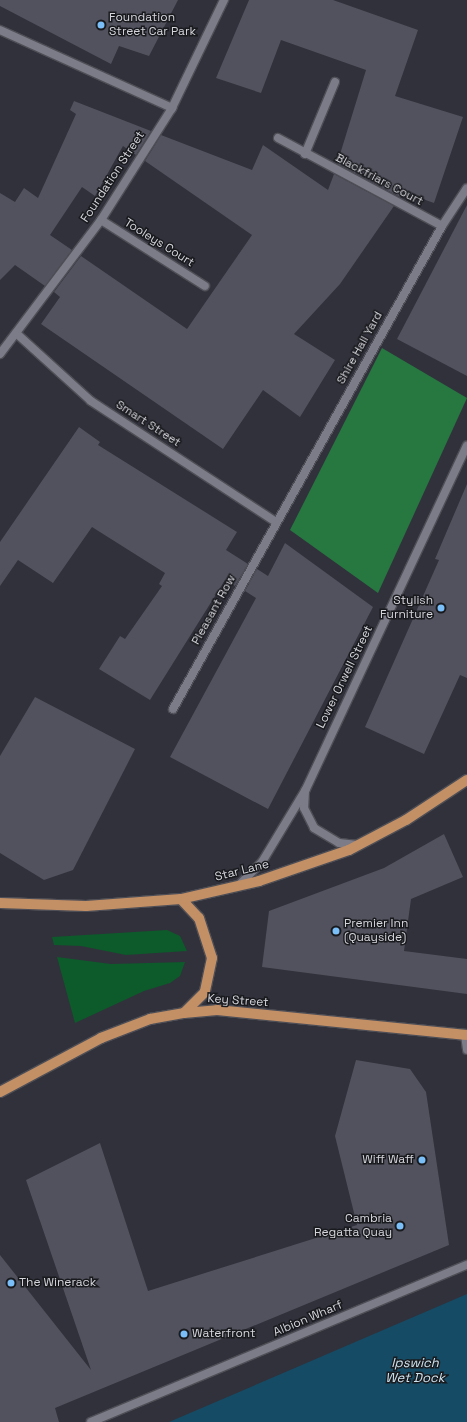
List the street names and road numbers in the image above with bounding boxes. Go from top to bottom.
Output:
street label: Foundation Street [78,129,148,225]
street label: Blackfriars Court [333,151,425,209]
street label: Tooleys Court [121,216,197,270]
street label: Shire Hall Yard [334,309,386,387]
street label: Smart Street [113,398,183,450]
street label: Pleasant Row [189,573,239,647]
street label: Lower Orwell Street [314,623,376,731]
street label: Star Lane [213,857,271,885]
street label: Key Street [207,992,269,1010]
street label: Albion Wharf [271,1298,345,1340]

